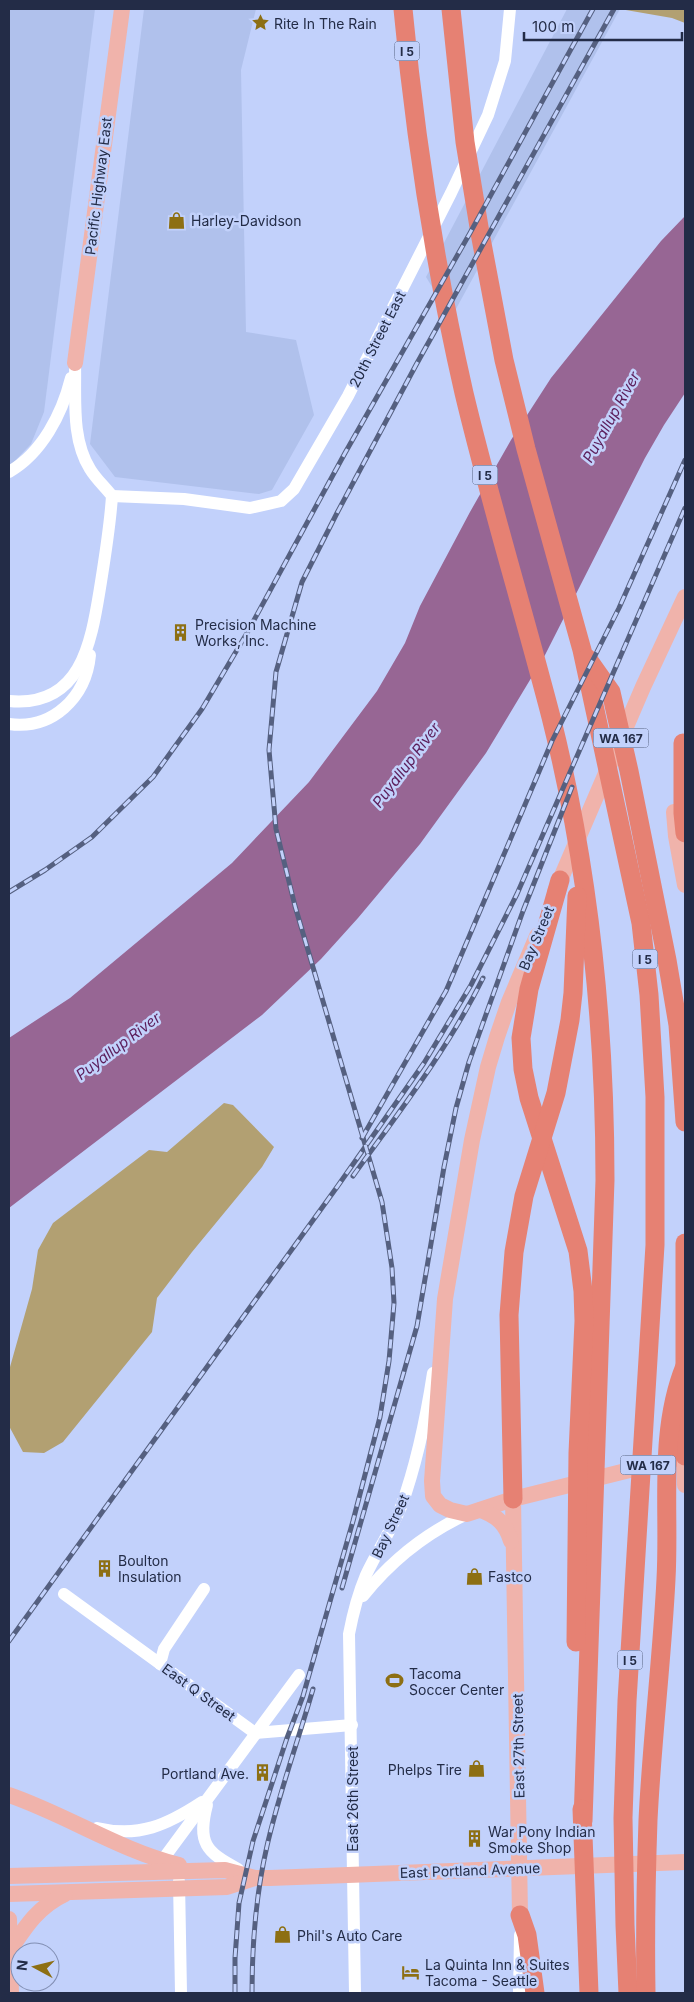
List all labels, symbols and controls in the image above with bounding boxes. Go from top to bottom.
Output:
scale bar [524,10,682,42]
place icon: Rite In The Rain [250,13,270,33]
place label: Rite In The Rain [274,15,377,32]
text: 100 m [532,17,574,36]
road number: I 5 [394,41,420,60]
street label: Pacific Highway East [81,116,115,256]
shop icon: Harley-Davidson [167,210,187,230]
place label: Harley-Davidson [191,212,301,229]
street label: 20th Street East [345,288,409,390]
water label: Puyallup River [578,368,644,466]
road number: I 5 [472,466,498,484]
place label: Precision Machine Works, Inc. [195,616,317,649]
building icon: Precision Machine Works, Inc. [171,622,191,642]
water label: Puyallup River [368,719,444,811]
road number: WA 167 [594,728,648,748]
street label: Bay Street [515,903,557,973]
road number: I 5 [632,950,658,969]
water label: Puyallup River [72,1008,164,1084]
road number: WA 167 [620,1456,676,1474]
street label: Bay Street [368,1491,412,1560]
place label: Boulton Insulation [118,1552,182,1585]
building icon: Boulton Insulation [94,1558,114,1578]
shop icon: Fastco [464,1566,484,1586]
place label: Fastco [488,1568,532,1585]
road number: I 5 [618,1650,642,1670]
street label: East Q Street [159,1660,239,1724]
place label: Tacoma Soccer Center [409,1665,504,1698]
sports icon: Tacoma Soccer Center [385,1671,405,1691]
street label: East 27th Street [509,1693,527,1799]
street label: East 26th Street [344,1746,361,1852]
shop icon: Phelps Tire [466,1759,486,1779]
place label: Phelps Tire [388,1761,462,1778]
building icon: Portland Ave. [253,1763,273,1783]
place label: Portland Ave. [161,1765,249,1782]
place label: War Pony Indian Smoke Shop [488,1823,595,1856]
building icon: War Pony Indian Smoke Shop [464,1829,484,1849]
street label: East Portland Avenue [399,1859,541,1881]
shop icon: Phil's Auto Care [273,1925,293,1945]
place label: Phil's Auto Care [297,1927,403,1944]
north arrow [10,1942,60,1992]
place label: La Quinta Inn & Suites Tacoma - Seattle [425,1956,570,1989]
text: N [13,1959,31,1972]
hotel icon: La Quinta Inn & Suites Tacoma - Seattle [401,1962,421,1982]

